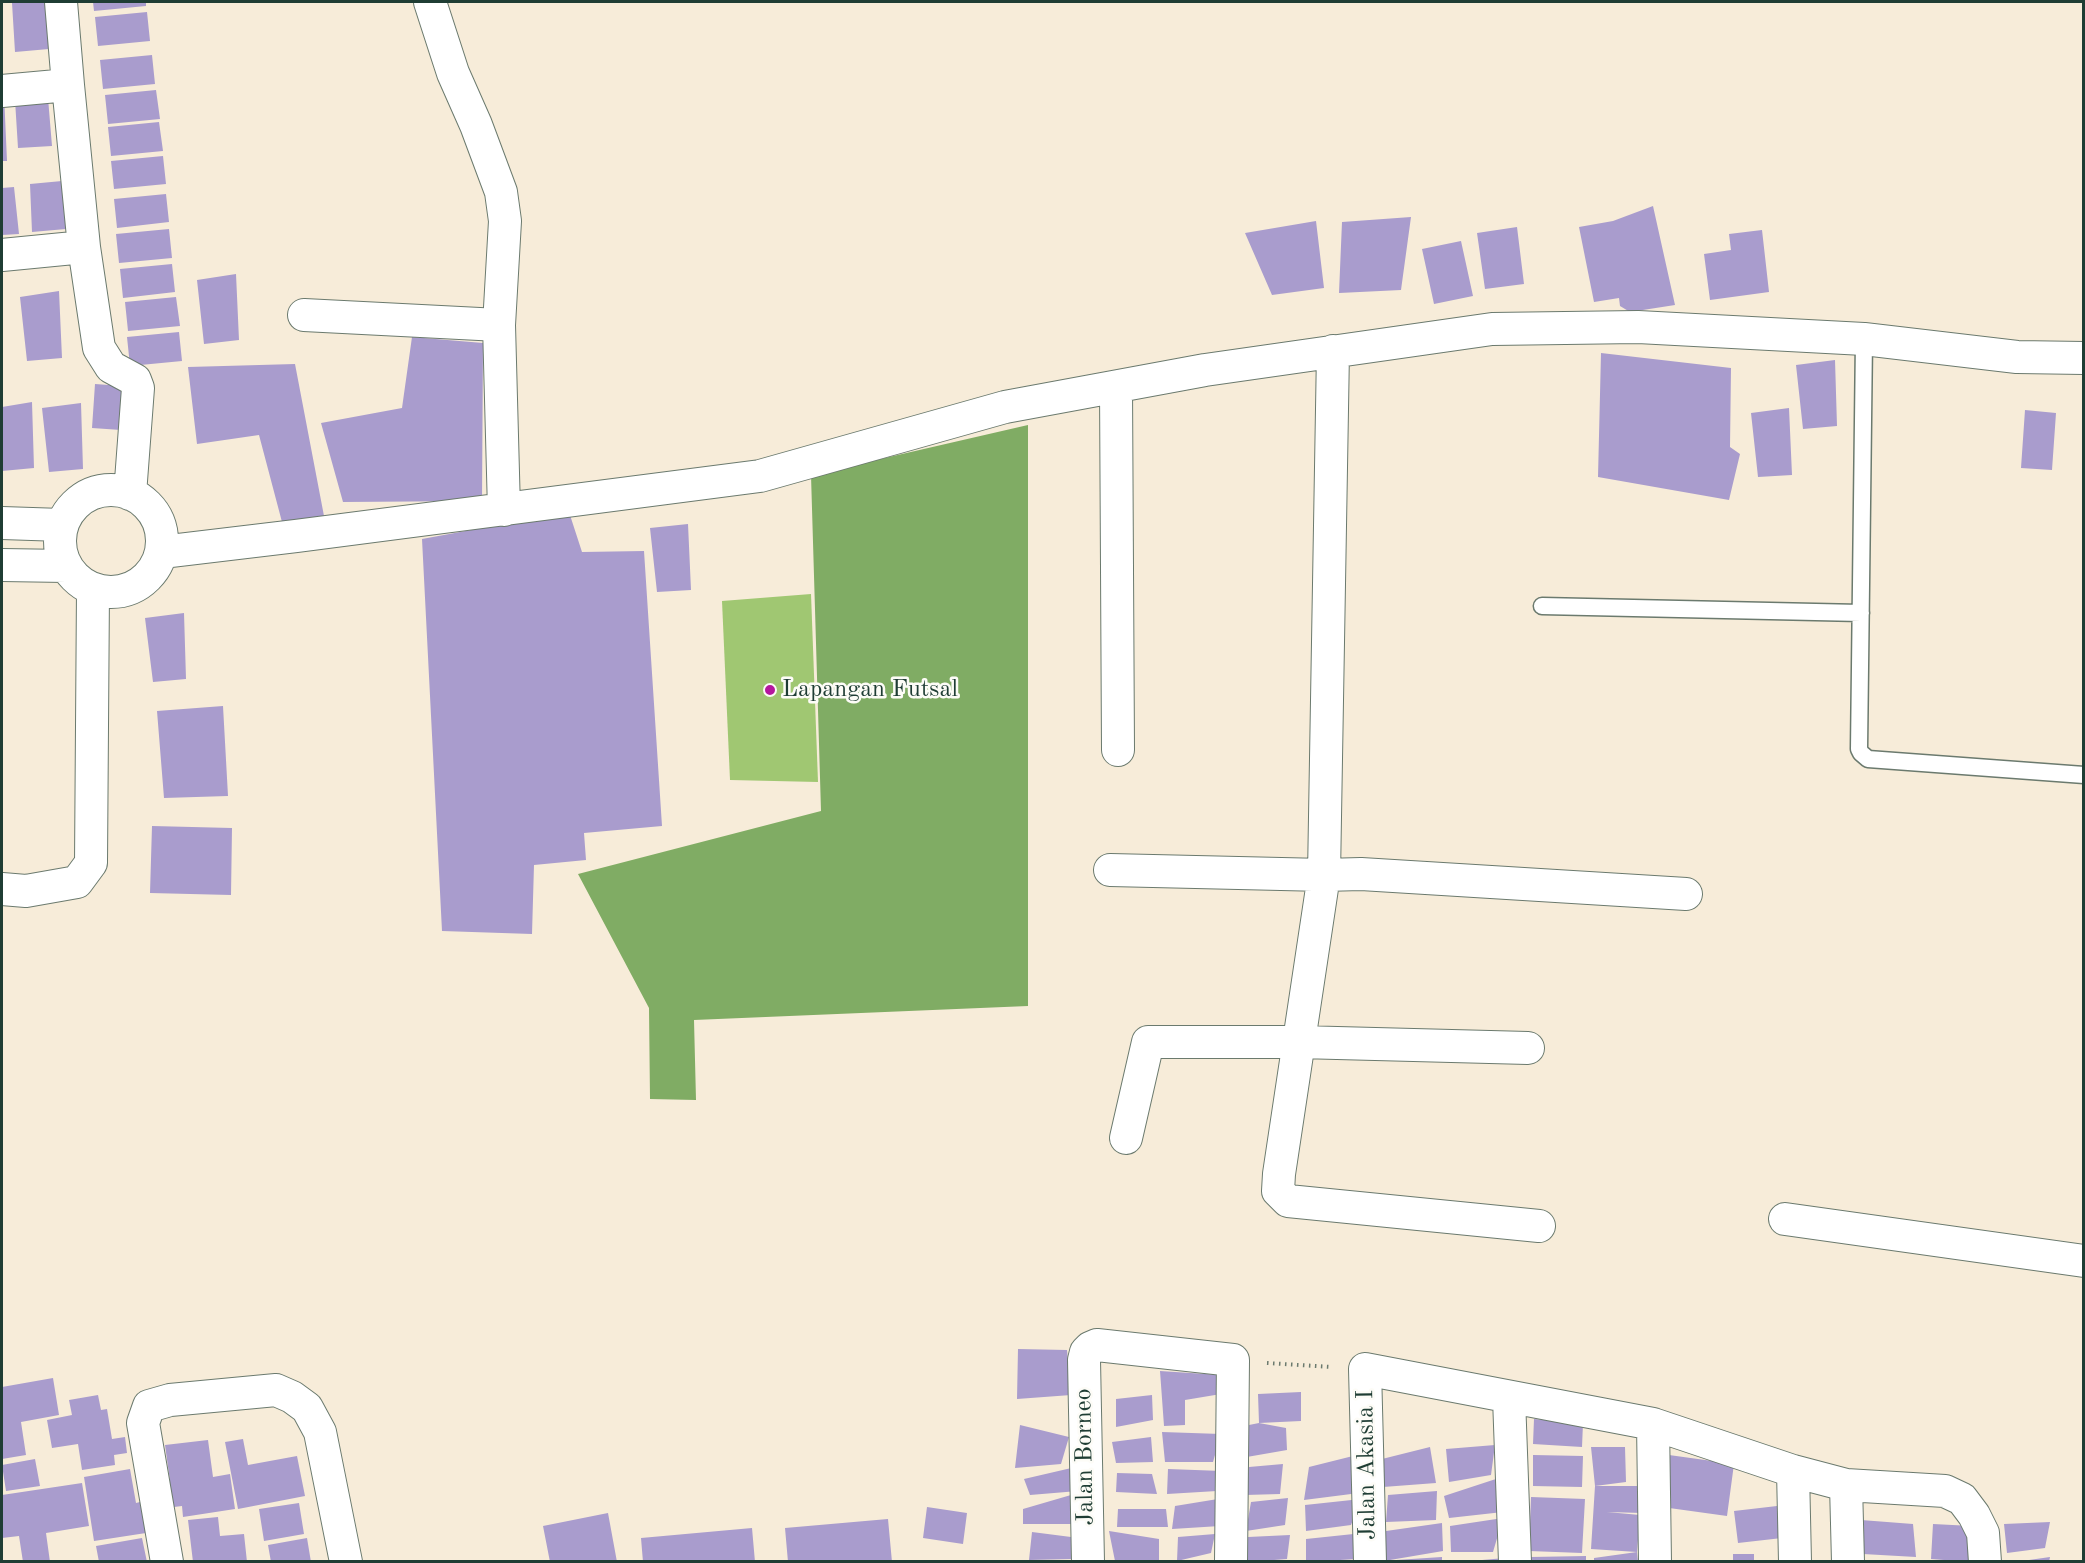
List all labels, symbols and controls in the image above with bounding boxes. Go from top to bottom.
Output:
place label: Lapangan Futsal [782,676,958,704]
marker: Lapangan Futsal [763,683,777,697]
street label: Jalan Borneo [1069,1388,1101,1526]
street label: Jalan Akasia I [1351,1390,1383,1540]

